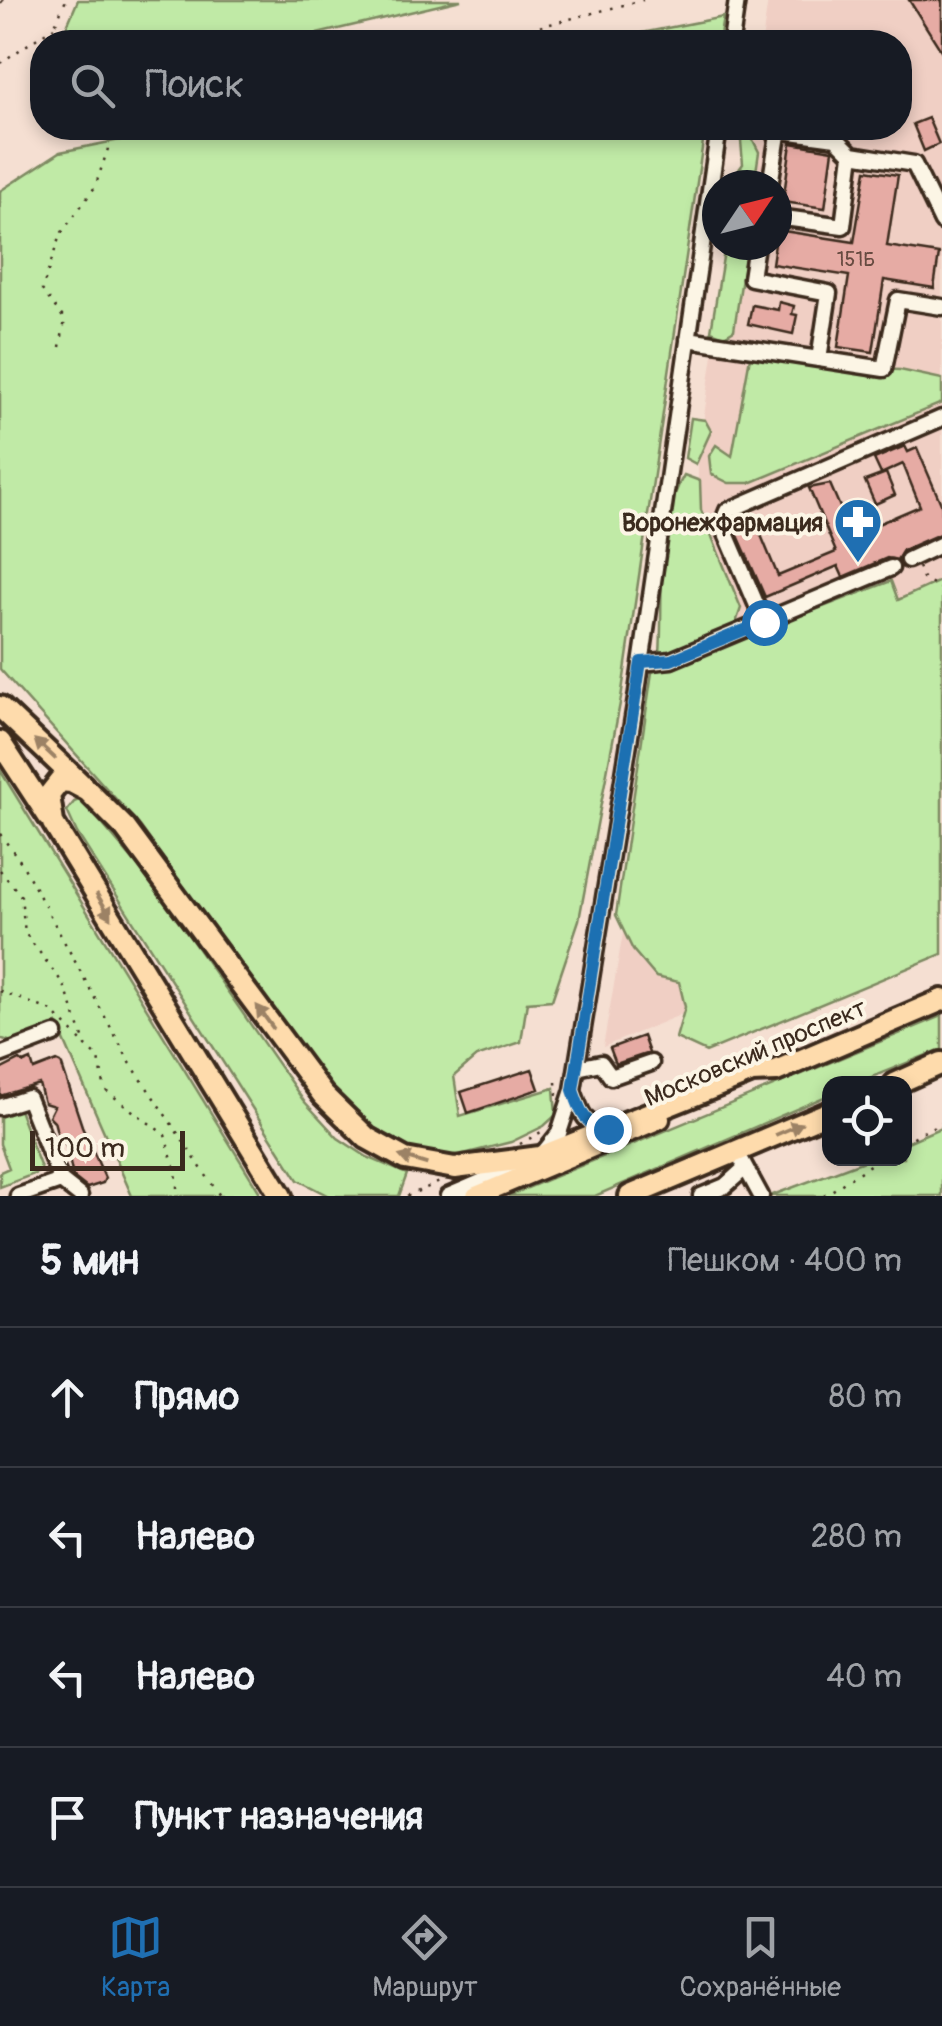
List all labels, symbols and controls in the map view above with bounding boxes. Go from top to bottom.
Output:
search box [30,30,912,140]
icon: search [65,58,120,113]
text: Поиск [145,61,244,109]
north arrow [702,170,792,260]
house number: 151Б [837,247,875,272]
pharmacy icon: Воронежфармация [832,496,884,564]
place label: Воронежфармация [622,508,823,539]
route start [742,600,788,646]
one-way arrow [33,738,57,761]
one-way arrow [94,893,113,920]
street label: Московский проспект [640,992,872,1114]
one-way arrow [256,1004,275,1030]
map controls [822,1076,912,1166]
button: locate [822,1076,912,1166]
route end [586,1107,632,1153]
one-way arrow [774,1121,804,1137]
scale bar [30,1126,185,1170]
text: 100 m [45,1131,125,1166]
one-way arrow [398,1152,428,1167]
text: 5 мин [40,1235,139,1287]
text: Пешком · 400 m [668,1241,902,1281]
icon: ahead [40,1370,95,1425]
text: Прямо [135,1373,239,1421]
text: 80 m [829,1377,902,1417]
icon: left [40,1510,95,1565]
text: Налево [135,1513,255,1561]
text: 280 m [811,1517,902,1557]
icon: left [40,1650,95,1705]
text: Налево [135,1653,255,1701]
text: 40 m [826,1657,902,1697]
icon: arrive [40,1790,95,1845]
text: Пункт назначения [135,1793,423,1841]
tab: Карта [101,1910,170,2005]
tab: Маршрут [372,1910,478,2005]
tab: Сохранённые [680,1910,841,2005]

